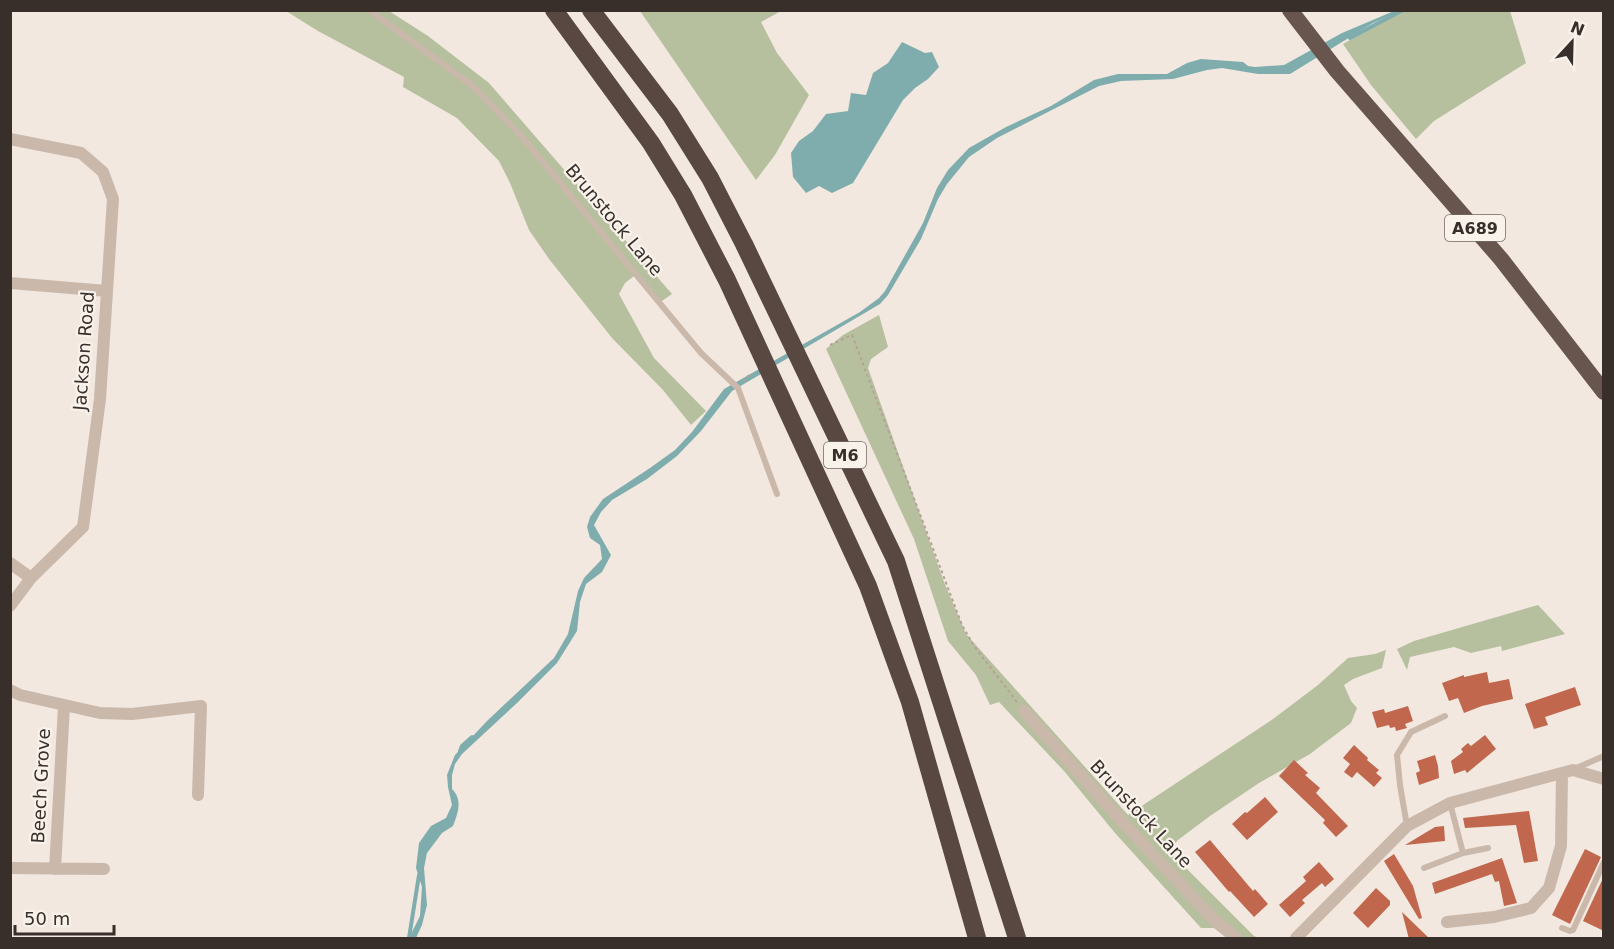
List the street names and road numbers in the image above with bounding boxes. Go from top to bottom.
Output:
street label: Brunstock Lane [561,159,667,280]
road number: A689 [1445,215,1505,241]
street label: Jackson Road [69,291,98,412]
road number: M6 [824,442,866,468]
street label: Beech Grove [27,728,54,844]
street label: Brunstock Lane [1086,755,1197,872]

